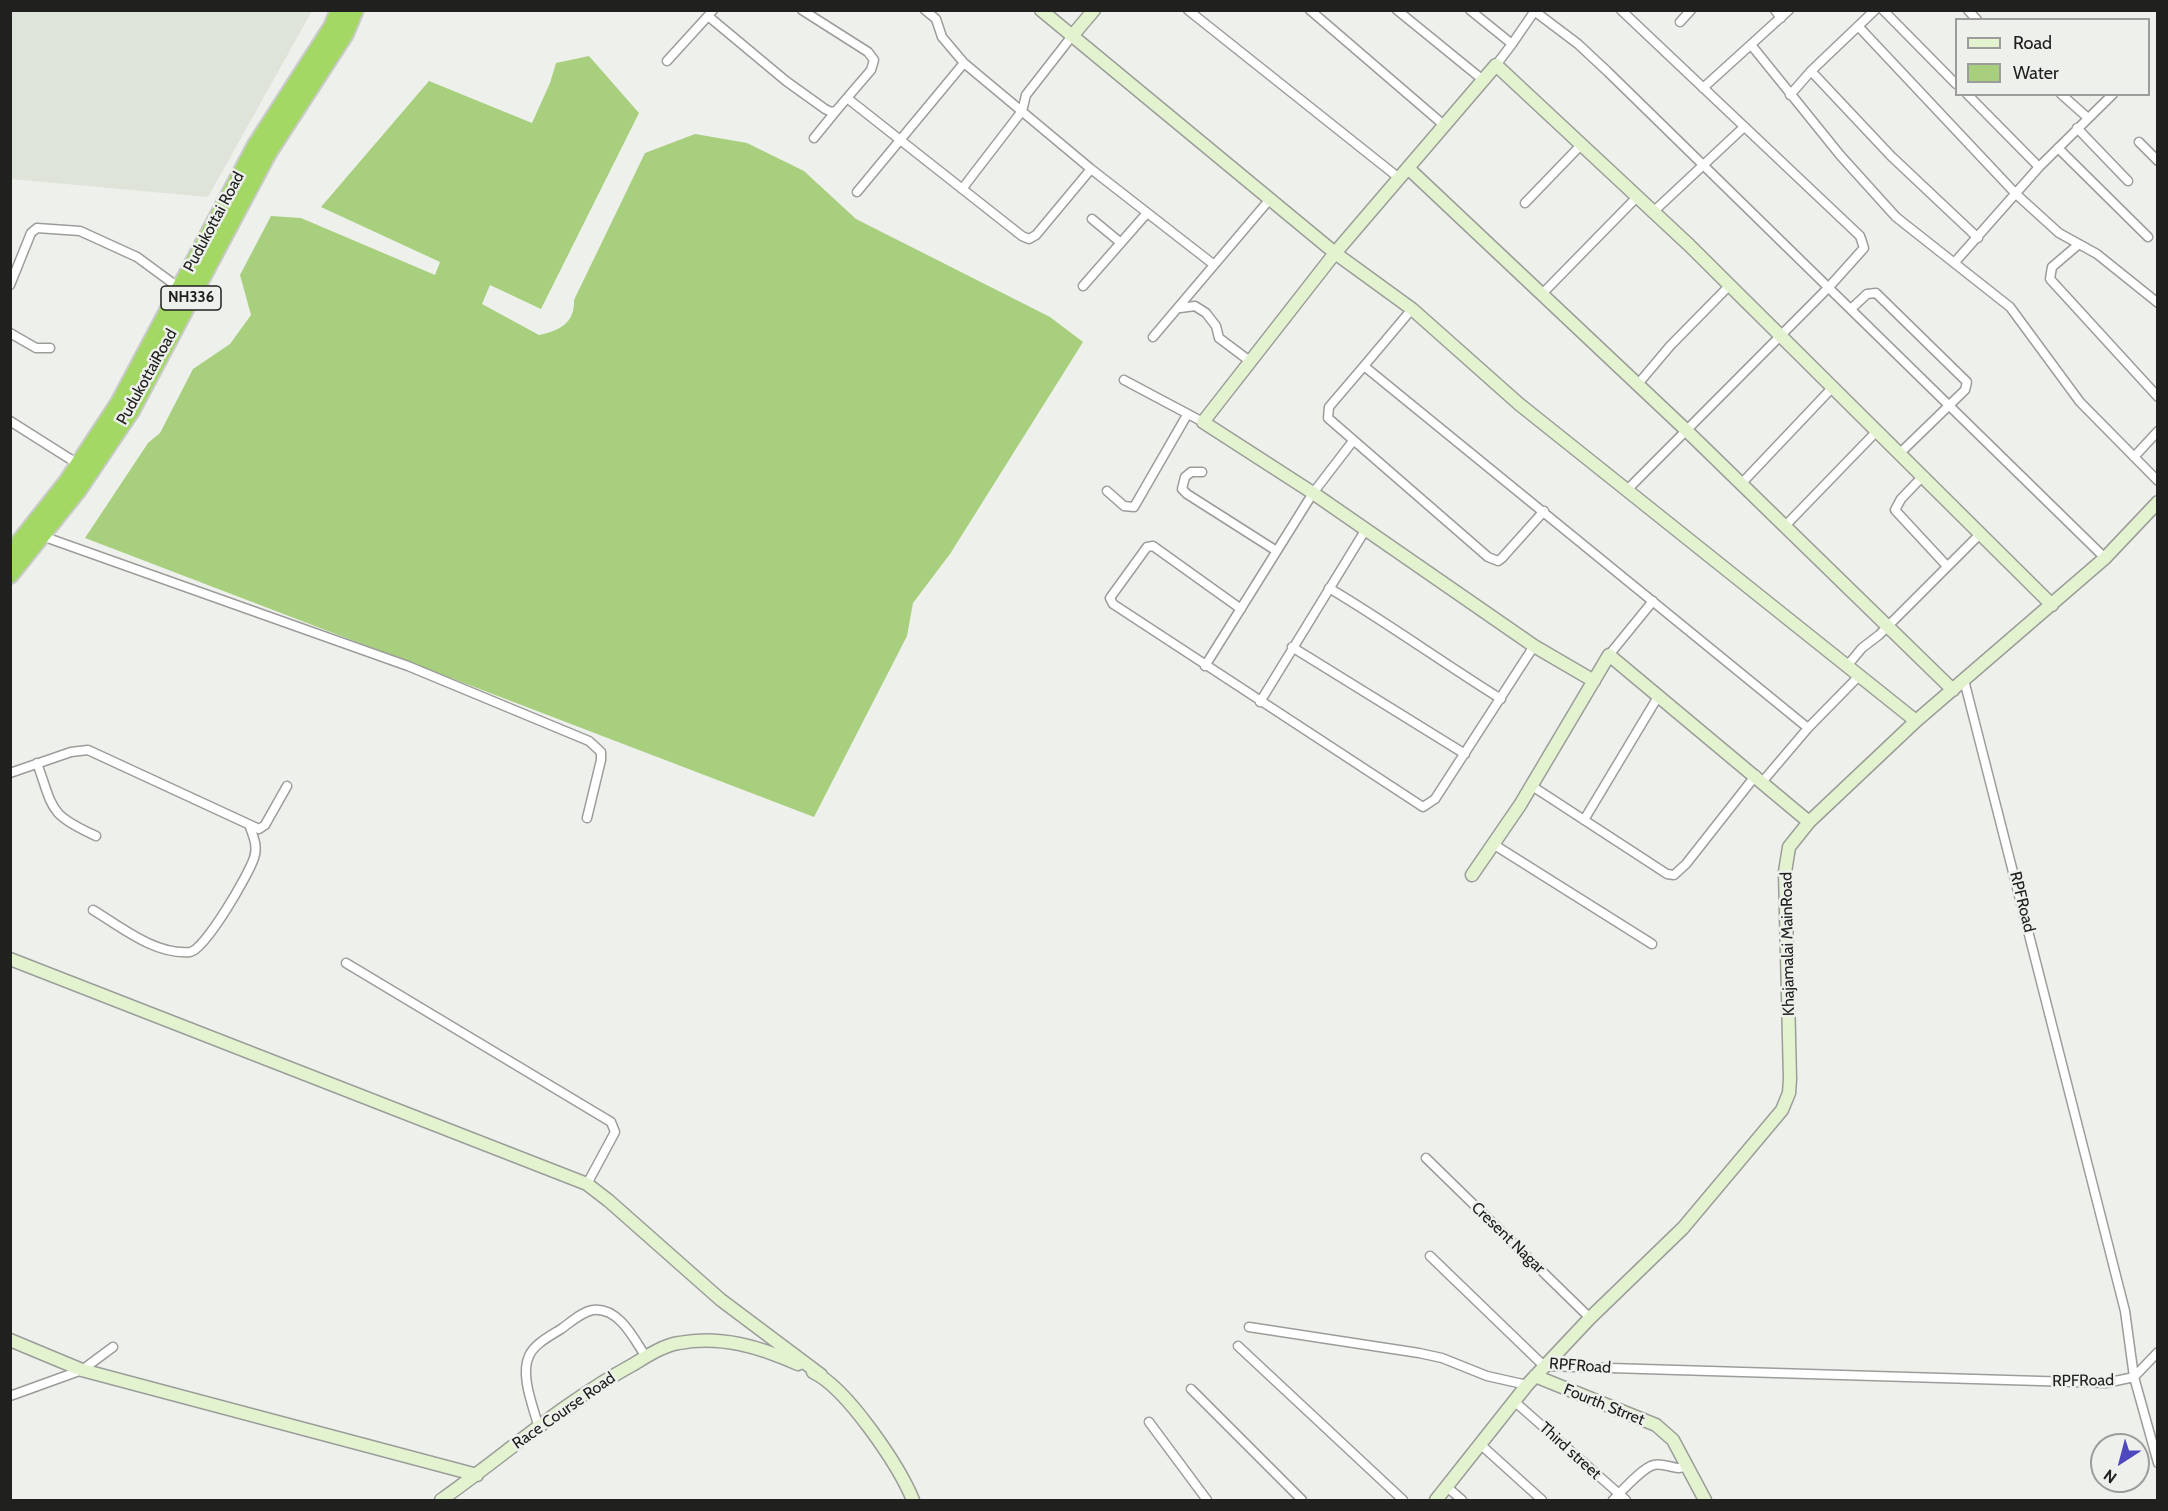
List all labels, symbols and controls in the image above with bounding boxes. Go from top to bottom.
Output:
legend [1955,18,2150,96]
text: Road [2013,32,2052,54]
text: Water [2013,62,2059,84]
street label: Pudukottai Road [180,169,248,275]
road number: NH336 [161,286,221,310]
street label: PudukottaiRoad [113,326,181,428]
street label: RPFRoad [2005,870,2039,934]
street label: Khajamalai MainRoad [1777,872,1799,1016]
street label: Cresent Nagar [1467,1198,1549,1278]
street label: RPFRoad [1548,1354,1612,1378]
street label: Race Course Road [509,1368,619,1454]
street label: RPFRoad [2052,1371,2114,1391]
street label: Fourth Strret [1561,1380,1647,1430]
street label: Third street [1535,1418,1605,1484]
north arrow [2090,1433,2150,1493]
text: N [2100,1465,2120,1487]

